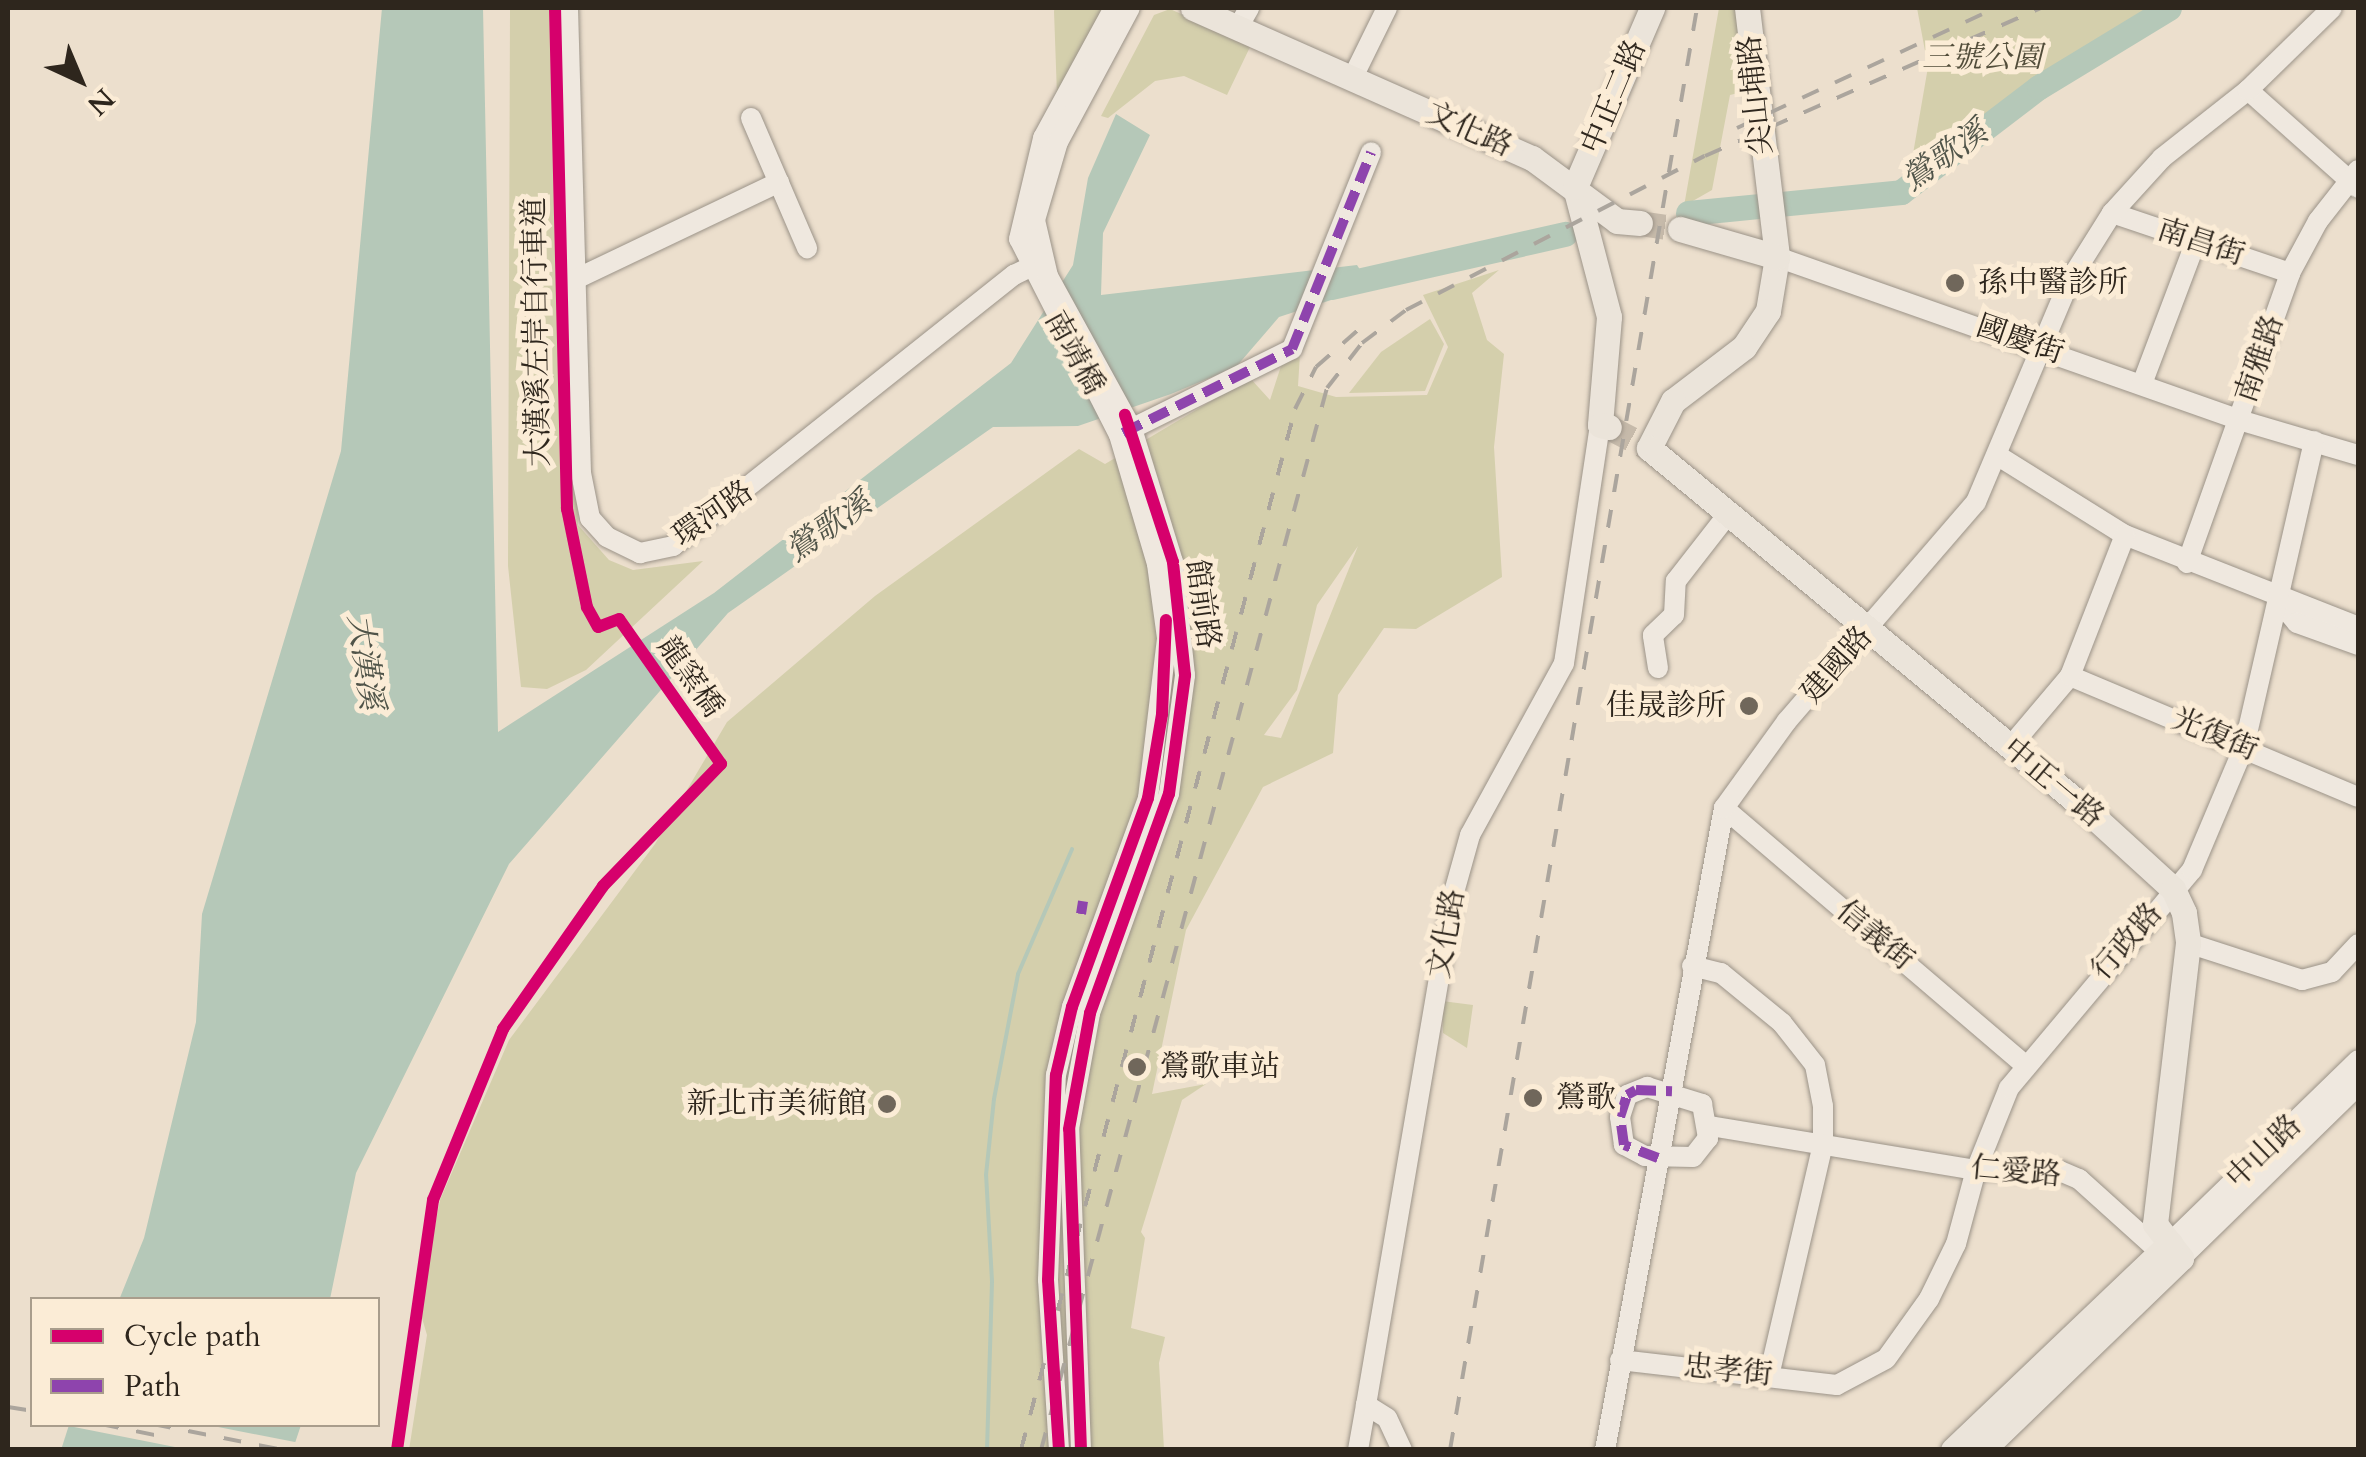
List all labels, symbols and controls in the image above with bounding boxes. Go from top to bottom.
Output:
north arrow [30,30,130,130]
street label: 尖山埔路 [1732,33,1780,157]
street label: 中正二路 [1574,35,1654,159]
park label: 三號公園 [1922,40,2042,76]
text: N [79,79,123,124]
street label: 文化路 [1421,95,1517,165]
water label: 鶯歌溪 [1895,113,1995,199]
street label: 大漢溪左岸自行車道 [517,197,557,467]
street label: 南昌街 [2153,212,2249,274]
place label: 孫中醫診所 [1978,265,2128,301]
marker: 孫中醫診所 [1942,270,1968,296]
street label: 南靖橋 [1036,305,1112,401]
street label: 國慶街 [1972,308,2068,372]
street label: 南雅路 [2228,311,2292,407]
street label: 環河路 [666,473,760,555]
water label: 鶯歌溪 [779,484,879,570]
street label: 館前路 [1178,557,1226,651]
water label: 大漢溪 [339,612,391,712]
street label: 建國路 [1794,619,1880,711]
street label: 龍窯橋 [649,630,731,724]
place label: 佳晟診所 [1606,688,1726,724]
marker: 佳晟診所 [1736,693,1762,719]
street label: 光復街 [2167,701,2263,769]
street label: 中正一路 [1995,731,2111,835]
street label: 文化路 [1421,887,1473,981]
street label: 信義街 [1829,893,1921,979]
street label: 行政路 [2084,896,2170,988]
place label: 鶯歌車站 [1160,1049,1280,1085]
marker: 鶯歌車站 [1124,1054,1150,1080]
place label: 鶯歌 [1556,1080,1616,1116]
marker: 鶯歌 [1520,1085,1546,1111]
place label: 新北市美術館 [687,1086,867,1122]
marker: 新北市美術館 [876,1093,898,1115]
street label: 中山路 [2219,1108,2309,1196]
street label: 仁愛路 [1970,1150,2062,1194]
legend [30,1297,380,1427]
text: Cycle path [124,1316,261,1357]
street label: 忠孝街 [1681,1348,1775,1394]
text: Path [124,1366,181,1407]

